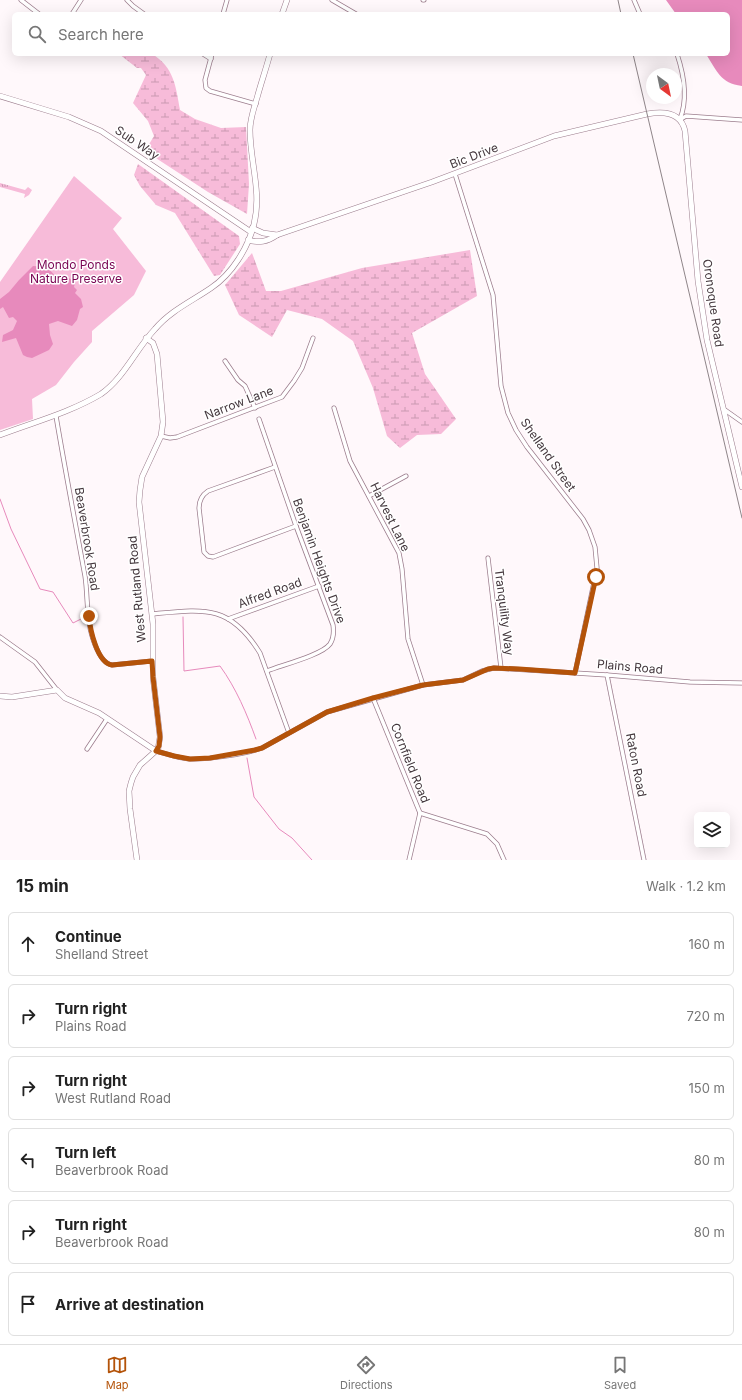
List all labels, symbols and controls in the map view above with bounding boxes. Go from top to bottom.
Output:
search box [12,12,730,56]
icon: search [26,23,48,45]
text: Search here [58,25,144,44]
north arrow [646,68,682,104]
street label: Sub Way [112,122,162,163]
street label: Bic Drive [447,139,500,172]
park label: Mondo Ponds Nature Preserve [30,257,122,286]
street label: Oronoque Road [700,258,727,348]
street label: Narrow Lane [202,383,275,423]
street label: Shelland Street [518,415,579,494]
street label: Harvest Lane [367,480,414,554]
street label: Beaverbrook Road [72,486,103,592]
street label: Benjamin Heights Drive [290,496,349,625]
street label: West Rutland Road [124,535,149,643]
street label: Tranquility Way [492,568,517,656]
route start [587,568,605,586]
street label: Alfred Road [236,574,304,611]
route end [80,607,98,625]
street label: Plains Road [597,656,664,677]
street label: Cornfield Road [388,721,433,805]
street label: Raton Road [623,732,650,798]
map controls [694,812,730,848]
button: layers [694,812,730,848]
text: 15 min [16,876,69,896]
text: Walk · 1.2 km [646,878,726,894]
text: Continue [55,927,122,946]
icon: ahead [17,933,39,955]
text: 160 m [688,936,725,952]
text: Shelland Street [55,946,148,962]
text: Turn right [55,999,127,1018]
icon: right [17,1005,39,1027]
text: 720 m [686,1008,725,1024]
text: Plains Road [55,1018,126,1034]
text: Turn right [55,1071,127,1090]
icon: right [17,1077,39,1099]
text: 150 m [689,1080,725,1096]
text: West Rutland Road [55,1090,171,1106]
text: Turn left [55,1143,116,1162]
icon: left [17,1149,39,1171]
text: 80 m [694,1152,725,1168]
text: Beaverbrook Road [55,1162,168,1178]
text: Turn right [55,1215,127,1234]
icon: right [17,1221,39,1243]
text: 80 m [694,1224,725,1240]
text: Beaverbrook Road [55,1234,168,1250]
icon: arrive [17,1293,39,1315]
text: Arrive at destination [55,1295,204,1314]
tab: Map [106,1354,129,1392]
tab: Directions [340,1354,393,1392]
tab: Saved [604,1354,636,1392]

